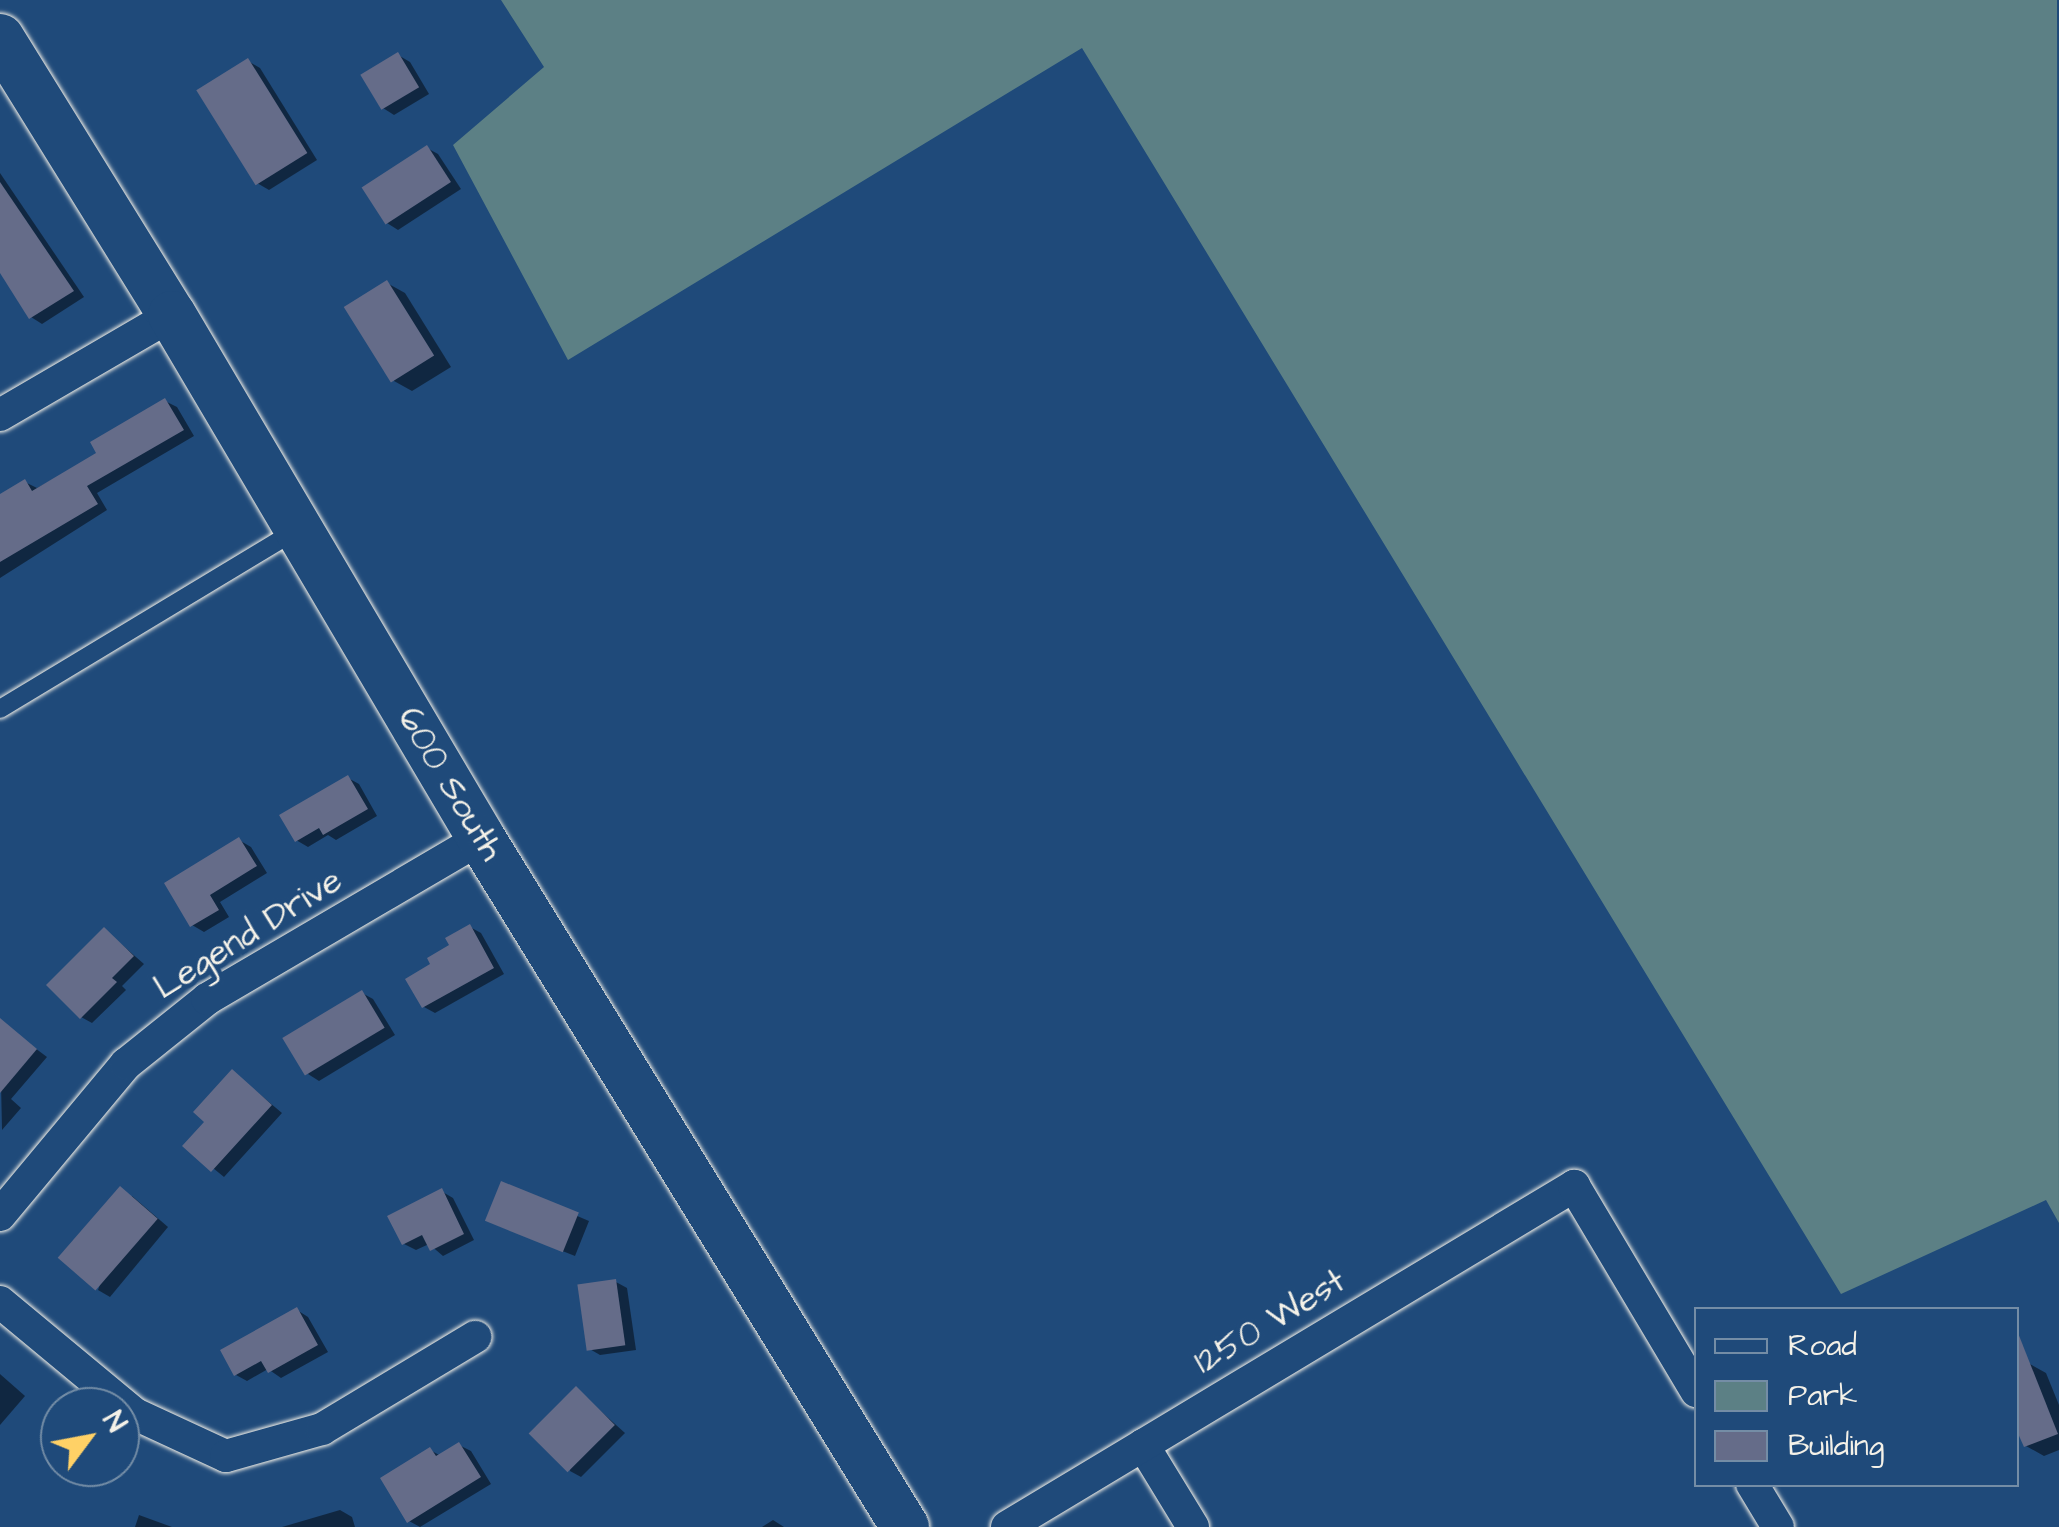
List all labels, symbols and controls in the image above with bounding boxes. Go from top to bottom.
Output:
street label: 600 South [388,700,512,868]
street label: Legend Drive [146,859,350,1009]
street label: 1250 West [1187,1260,1353,1384]
legend [1694,1307,2019,1487]
text: Road [1788,1325,1857,1367]
text: Park [1788,1375,1857,1417]
north arrow [40,1387,140,1487]
text: N [93,1404,135,1440]
text: Building [1788,1425,1884,1467]

